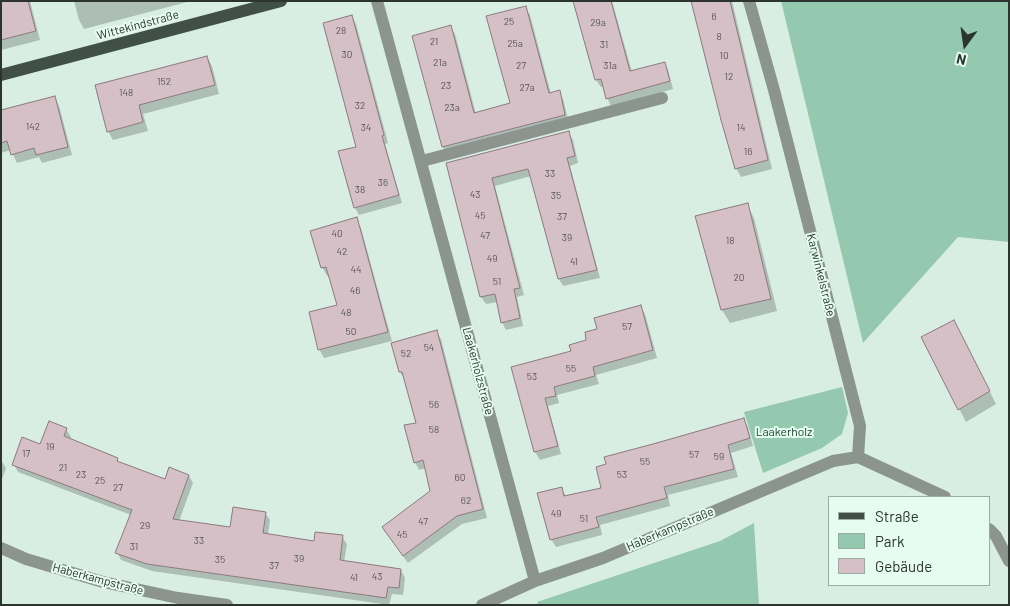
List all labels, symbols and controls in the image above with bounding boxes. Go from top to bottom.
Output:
street label: Wittekindstraße [95,7,181,43]
house number: 6 [711,11,717,23]
house number: 25 [504,16,514,28]
house number: 29a [590,17,606,29]
north arrow [940,20,990,70]
house number: 28 [336,25,346,37]
house number: 8 [716,31,722,43]
house number: 21 [430,36,438,48]
house number: 25a [507,38,523,50]
house number: 31 [600,39,608,51]
house number: 30 [342,49,352,61]
house number: 10 [719,50,729,62]
text: N [955,51,968,69]
house number: 21a [433,57,447,69]
house number: 27 [516,60,526,72]
house number: 31a [603,60,617,72]
house number: 12 [725,71,733,83]
house number: 152 [157,76,171,88]
house number: 23 [441,80,451,92]
house number: 27a [519,82,535,94]
house number: 148 [119,87,133,99]
house number: 32 [355,100,365,112]
house number: 23a [444,102,460,114]
house number: 142 [26,121,40,133]
house number: 34 [361,122,371,134]
house number: 14 [736,122,746,134]
house number: 16 [744,146,752,158]
house number: 33 [545,168,555,180]
house number: 36 [378,177,388,189]
house number: 38 [355,184,365,196]
house number: 43 [470,189,480,201]
house number: 35 [551,190,561,202]
house number: 45 [475,210,485,222]
house number: 37 [557,211,567,223]
house number: 40 [331,228,343,240]
house number: 47 [480,230,490,242]
house number: 39 [562,232,572,244]
street label: Karwinkelstraße [804,232,838,318]
house number: 18 [726,235,734,247]
house number: 42 [337,246,347,258]
house number: 49 [487,253,497,265]
house number: 41 [570,256,578,268]
house number: 44 [350,264,362,276]
house number: 20 [733,272,745,284]
house number: 51 [493,276,501,288]
house number: 46 [350,285,360,297]
house number: 48 [341,307,351,319]
house number: 57 [622,321,632,333]
house number: 50 [346,326,356,338]
street label: Laakerholzstraße [459,326,497,416]
house number: 54 [424,342,434,354]
house number: 52 [401,348,411,360]
house number: 55 [566,363,576,375]
house number: 53 [527,371,537,383]
house number: 56 [429,399,439,411]
house number: 58 [429,424,439,436]
park label: Laakerholz [756,425,812,439]
house number: 19 [46,441,54,453]
house number: 17 [22,448,30,460]
house number: 57 [689,449,699,461]
house number: 59 [714,451,724,463]
house number: 55 [640,456,650,468]
house number: 21 [59,462,67,474]
house number: 23 [76,469,86,481]
house number: 53 [617,469,627,481]
house number: 60 [455,472,465,484]
house number: 25 [95,475,105,487]
house number: 27 [113,482,123,494]
house number: 62 [461,495,471,507]
legend [828,496,990,586]
street label: Haberkampstraße [624,504,716,554]
text: Straße [875,507,919,525]
house number: 49 [551,508,561,520]
house number: 51 [580,513,588,525]
house number: 47 [418,516,428,528]
house number: 29 [140,520,150,532]
house number: 45 [397,529,407,541]
text: Park [875,532,904,550]
house number: 33 [194,535,204,547]
house number: 31 [130,541,138,553]
house number: 39 [294,553,304,565]
house number: 35 [215,554,225,566]
text: Gebäude [875,557,932,575]
street label: Haberkampstraße [51,560,145,598]
house number: 37 [269,560,279,572]
house number: 43 [372,571,382,583]
house number: 41 [350,572,358,584]

